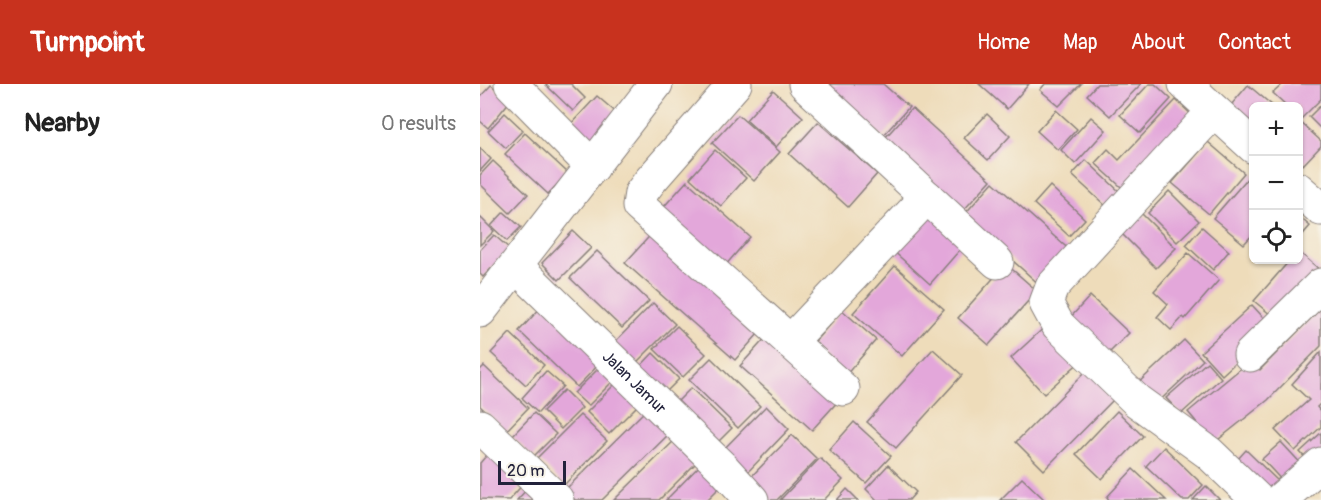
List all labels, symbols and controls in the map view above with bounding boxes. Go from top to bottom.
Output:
text: Turnpoint [30,25,144,60]
text: Home [977,29,1030,56]
text: Map [1063,29,1098,56]
text: About [1131,29,1185,56]
text: Contact [1218,29,1291,56]
map controls [1249,102,1303,264]
button: + [1249,102,1303,156]
text: Nearby [24,107,100,139]
text: 0 results [381,111,456,136]
button: − [1249,156,1303,210]
button: locate [1249,210,1303,264]
street label: Jalan Jamur [598,347,670,418]
scale bar [498,458,566,486]
text: 20 m [507,461,545,481]

